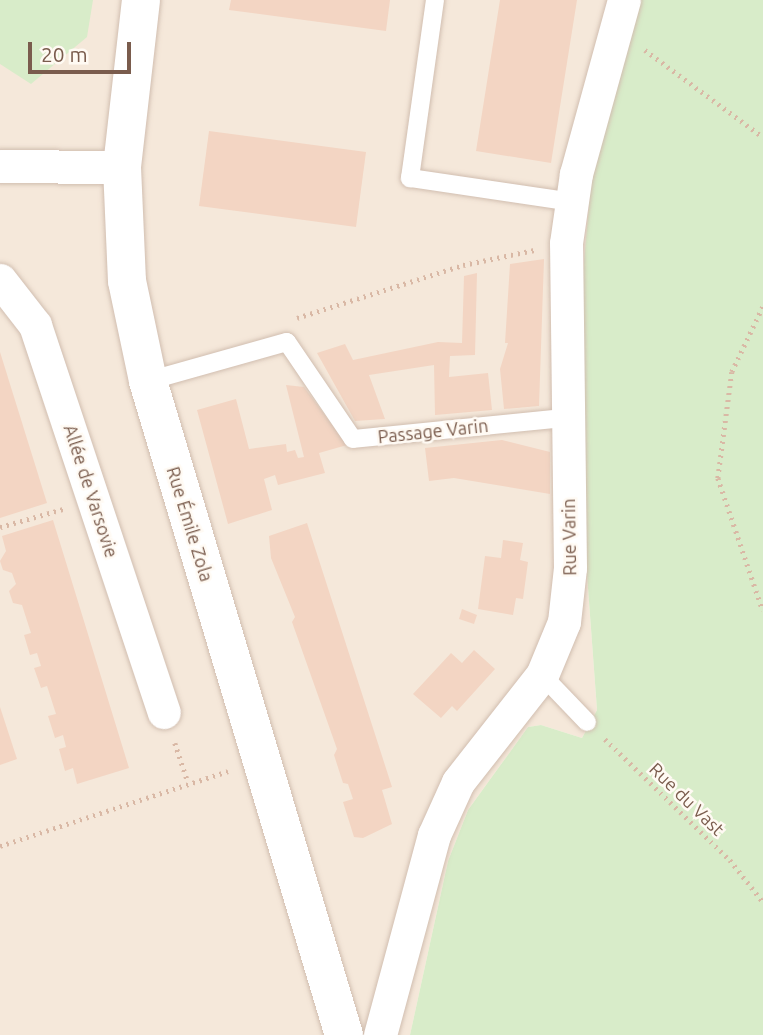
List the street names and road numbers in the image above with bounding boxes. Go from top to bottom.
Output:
street label: Passage Varin [377,414,489,448]
street label: Allée de Varsovie [59,422,123,560]
street label: Rue Émile Zola [162,464,218,584]
street label: Rue Varin [558,498,580,576]
street label: Rue du Vast [645,758,729,840]

